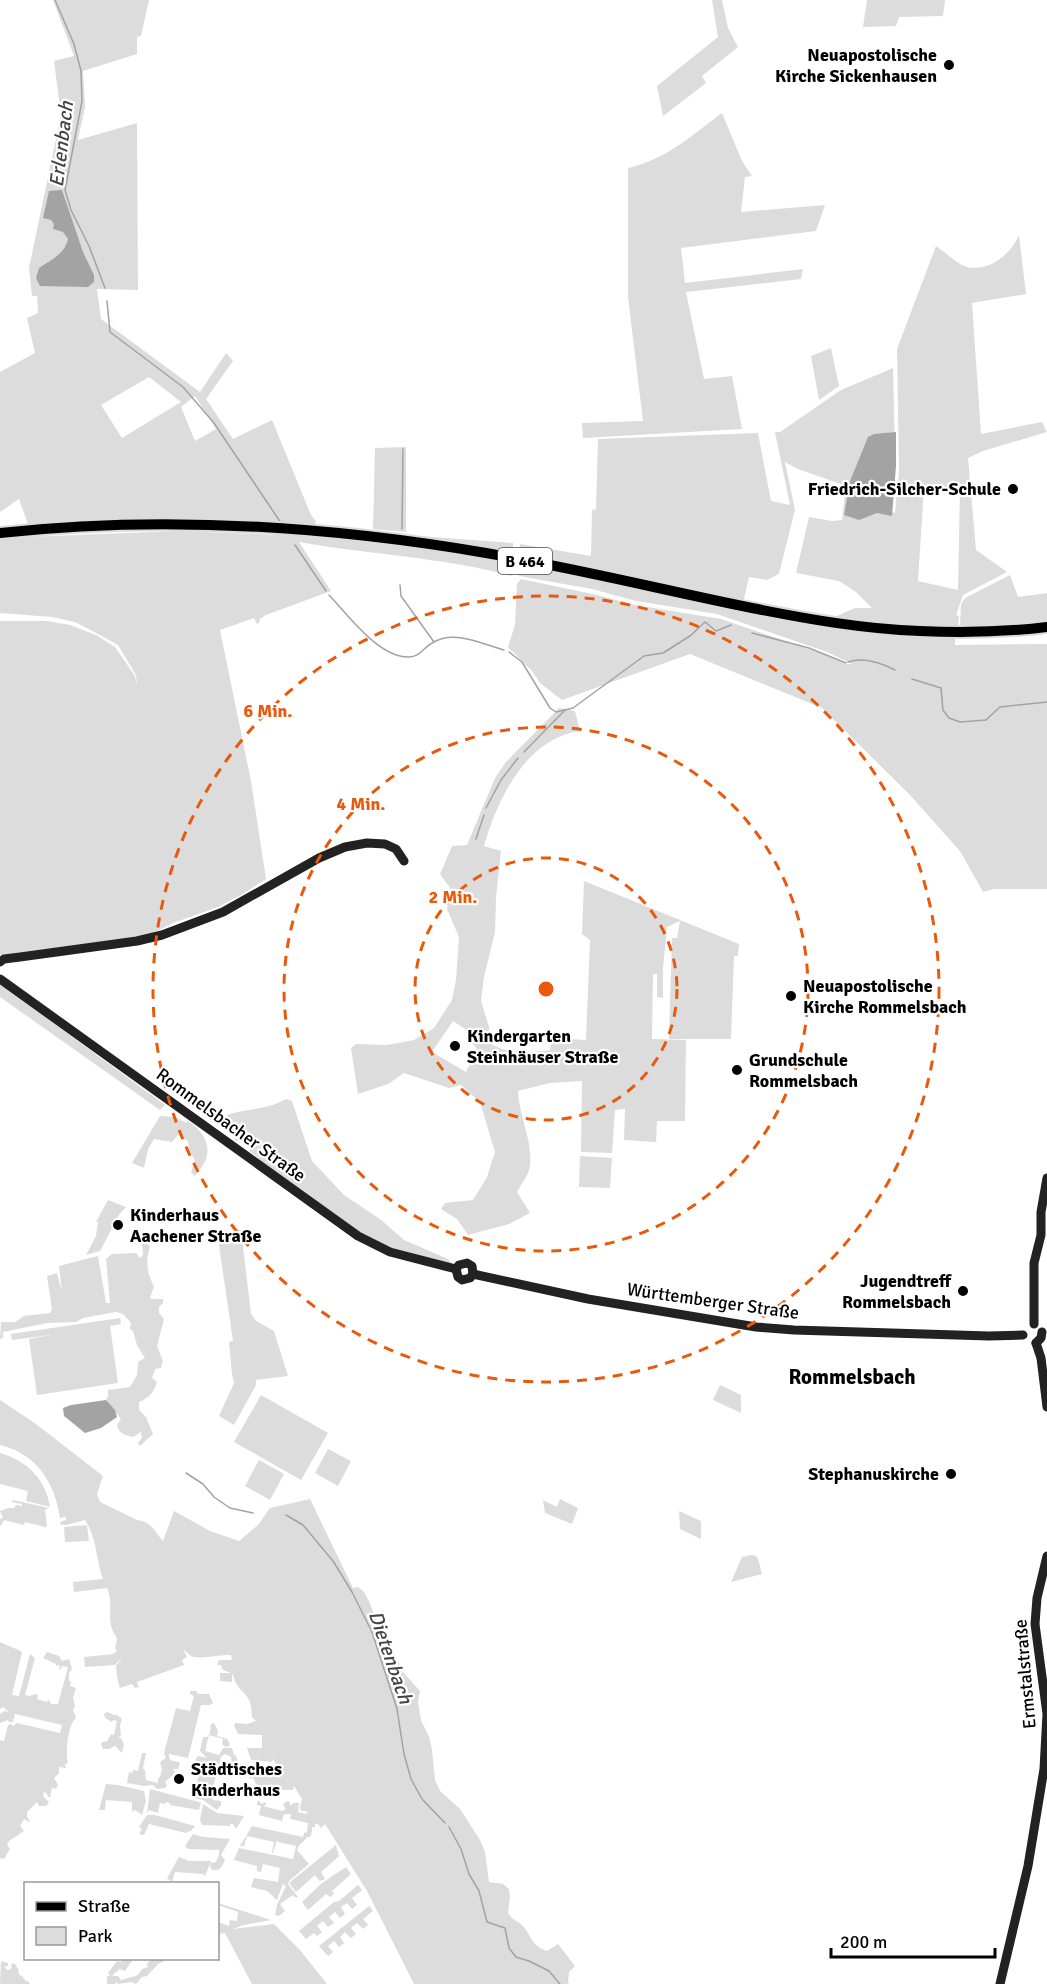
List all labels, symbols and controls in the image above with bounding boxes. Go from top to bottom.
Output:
place label: Neuapostolische Kirche Sickenhausen [775,44,937,87]
marker: Neuapostolische Kirche Sickenhausen [942,58,956,72]
water label: Erlenbach [44,99,79,188]
place label: Friedrich-Silcher-Schule [808,478,1001,500]
marker: Friedrich-Silcher-Schule [1006,482,1020,496]
road number: B 464 [498,548,552,574]
text: 6 Min. [243,700,293,722]
text: 4 Min. [336,793,386,815]
text: 2 Min. [428,886,478,908]
place label: Neuapostolische Kirche Rommelsbach [803,975,967,1018]
centre of rings [536,979,556,999]
marker: Neuapostolische Kirche Rommelsbach [784,989,798,1003]
place label: Kindergarten Steinhäuser Straße [467,1025,618,1068]
marker: Kindergarten Steinhäuser Straße [448,1039,462,1053]
place label: Grundschule Rommelsbach [749,1049,858,1092]
street label: Rommelsbacher Straße [152,1063,310,1187]
marker: Grundschule Rommelsbach [730,1063,744,1077]
place label: Kinderhaus Aachener Straße [130,1204,262,1247]
marker: Kinderhaus Aachener Straße [111,1218,125,1232]
place label: Jugendtreff Rommelsbach [842,1270,952,1313]
street label: Württemberger Straße [626,1278,800,1324]
marker: Jugendtreff Rommelsbach [956,1284,970,1298]
district label: Rommelsbach [788,1364,916,1390]
place label: Stephanuskirche [808,1463,939,1485]
marker: Stephanuskirche [944,1467,958,1481]
water label: Dietenbach [363,1607,419,1708]
street label: Ermstalstraße [1009,1618,1041,1730]
place label: Städtisches Kinderhaus [191,1758,282,1801]
marker: Städtisches Kinderhaus [172,1772,186,1786]
legend [24,1882,219,1960]
text: Straße [78,1895,130,1917]
scale bar [831,1921,994,1959]
text: Park [78,1925,113,1947]
text: 200 m [840,1931,887,1953]

